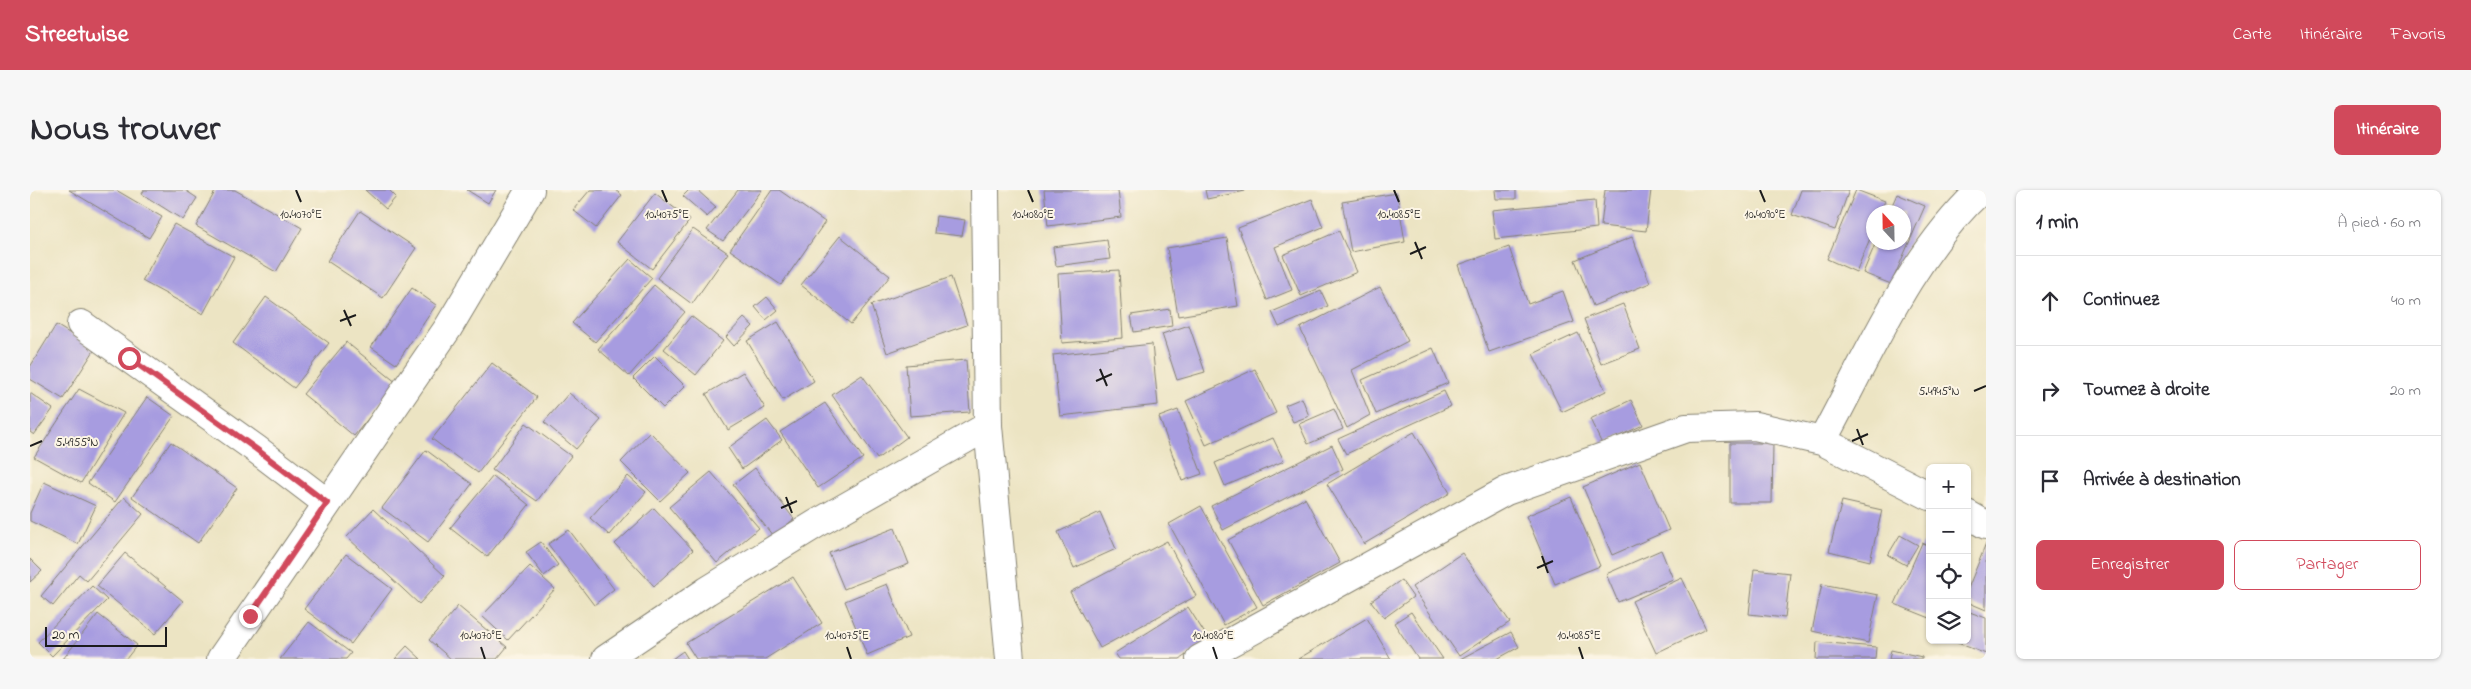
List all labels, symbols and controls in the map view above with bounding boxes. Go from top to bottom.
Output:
text: Streetwise [25,18,129,53]
text: Carte [2232,22,2272,48]
text: Itinéraire [2300,22,2362,48]
text: Favoris [2390,22,2446,48]
text: Nous trouver [30,105,220,156]
button: Itinéraire [2334,105,2441,155]
north arrow [1866,205,1911,250]
text: 10.4070°E [280,206,322,224]
text: 10.4075°E [645,206,689,224]
text: 10.4080°E [1012,206,1054,224]
text: 10.4085°E [1377,206,1421,224]
text: 10.4090°E [1745,206,1785,224]
text: 1 min [2036,208,2078,238]
text: À pied · 60 m [2338,211,2421,235]
icon: ahead [2036,287,2064,315]
text: Continuez [2083,287,2159,314]
text: 40 m [2391,289,2421,313]
route start [118,347,141,370]
icon: right [2036,377,2064,405]
text: Tournez à droite [2083,377,2209,404]
text: 20 m [2390,379,2421,403]
text: 5.4945°N [1919,383,1960,401]
text: 5.4955°N [56,434,98,452]
map controls [1926,464,1971,644]
button: + [1926,464,1971,509]
icon: arrive [2036,467,2064,495]
text: Arrivée à destination [2083,467,2241,494]
button: − [1926,509,1971,554]
button: Enregistrer [2036,540,2224,590]
button: Partager [2234,540,2421,590]
button: locate [1926,554,1971,599]
button: layers [1926,599,1971,644]
route end [239,605,262,628]
scale bar [45,624,168,647]
text: 20 m [52,625,79,646]
text: 10.4070°E [460,627,502,645]
text: 10.4075°E [825,627,869,645]
text: 10.4080°E [1192,627,1234,645]
text: 10.4085°E [1557,627,1601,645]

